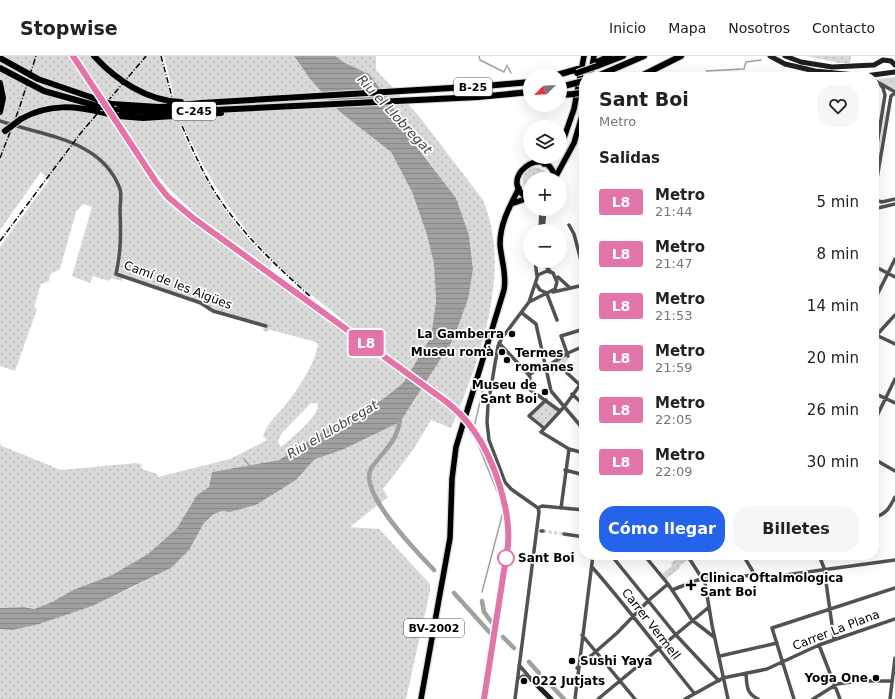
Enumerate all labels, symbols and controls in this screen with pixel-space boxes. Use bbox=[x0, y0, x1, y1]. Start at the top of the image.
text: Stopwise bbox=[20, 17, 118, 39]
text: Inicio bbox=[609, 20, 646, 36]
text: Mapa bbox=[668, 20, 706, 36]
text: Nosotros bbox=[728, 20, 790, 36]
text: Contacto bbox=[812, 20, 875, 36]
north arrow bbox=[523, 68, 567, 112]
map controls bbox=[523, 68, 567, 268]
water label: Riu el Llobregat bbox=[354, 72, 436, 158]
road number: B-25 bbox=[454, 78, 492, 96]
button: heart bbox=[817, 85, 859, 127]
text: Sant Boi bbox=[599, 88, 689, 110]
road number: C-245 bbox=[172, 102, 216, 120]
text: Metro bbox=[599, 114, 636, 129]
button: layers bbox=[523, 120, 567, 164]
text: Salidas bbox=[599, 149, 660, 167]
button: + bbox=[523, 172, 567, 216]
text: Metro bbox=[655, 186, 705, 204]
text: 5 min bbox=[816, 193, 859, 211]
text: L8 bbox=[612, 194, 630, 210]
text: 21:44 bbox=[655, 204, 692, 219]
button: − bbox=[523, 224, 567, 268]
text: Metro bbox=[655, 238, 705, 256]
text: 8 min bbox=[816, 245, 859, 263]
text: L8 bbox=[612, 246, 630, 262]
text: 21:47 bbox=[655, 256, 692, 271]
street label: Camí de les Aigües bbox=[122, 258, 234, 312]
text: Metro bbox=[655, 290, 705, 308]
text: 14 min bbox=[807, 297, 859, 315]
text: L8 bbox=[612, 298, 630, 314]
text: 21:53 bbox=[655, 308, 692, 323]
place label: La Gamberra bbox=[417, 327, 504, 341]
marker: La Gamberra bbox=[507, 329, 517, 339]
line badge: L8 bbox=[348, 330, 384, 356]
text: L8 bbox=[357, 335, 375, 351]
text: Metro bbox=[655, 342, 705, 360]
place label: Museu romà bbox=[411, 345, 494, 359]
place label: Termes romanes bbox=[515, 346, 574, 374]
marker: Museu romà bbox=[497, 347, 507, 357]
text: 20 min bbox=[807, 349, 859, 367]
text: L8 bbox=[612, 350, 630, 366]
marker: Termes romanes bbox=[502, 355, 512, 365]
text: 21:59 bbox=[655, 360, 692, 375]
place label: Museu de Sant Boi bbox=[472, 378, 537, 406]
marker: Museu de Sant Boi bbox=[540, 387, 550, 397]
text: Metro bbox=[655, 394, 705, 412]
water label: Riu el Llobregat bbox=[284, 397, 381, 462]
text: 26 min bbox=[807, 401, 859, 419]
text: L8 bbox=[612, 402, 630, 418]
text: 22:05 bbox=[655, 412, 692, 427]
text: Metro bbox=[655, 446, 705, 464]
text: 30 min bbox=[807, 453, 859, 471]
text: L8 bbox=[612, 454, 630, 470]
text: 22:09 bbox=[655, 464, 692, 479]
button: Cómo llegar bbox=[599, 506, 725, 552]
button: Billetes bbox=[733, 506, 859, 552]
marker: Sant Boi bbox=[497, 549, 515, 567]
place label: Sant Boi bbox=[518, 551, 575, 565]
place label: Clinica Oftalmologica Sant Boi bbox=[700, 571, 843, 599]
marker: Clinica Oftalmologica Sant Boi bbox=[685, 579, 697, 591]
street label: Carrer Vermell bbox=[619, 586, 683, 662]
street label: Carrer La Plana bbox=[791, 607, 881, 653]
road number: BV-2002 bbox=[404, 619, 464, 637]
place label: Sushi Yaya bbox=[580, 654, 652, 668]
marker: Sushi Yaya bbox=[567, 656, 577, 666]
place label: Yoga One bbox=[803, 671, 868, 685]
marker: Yoga One bbox=[871, 673, 881, 683]
place label: 022 Jutjats bbox=[532, 674, 605, 688]
marker: 022 Jutjats bbox=[519, 676, 529, 686]

